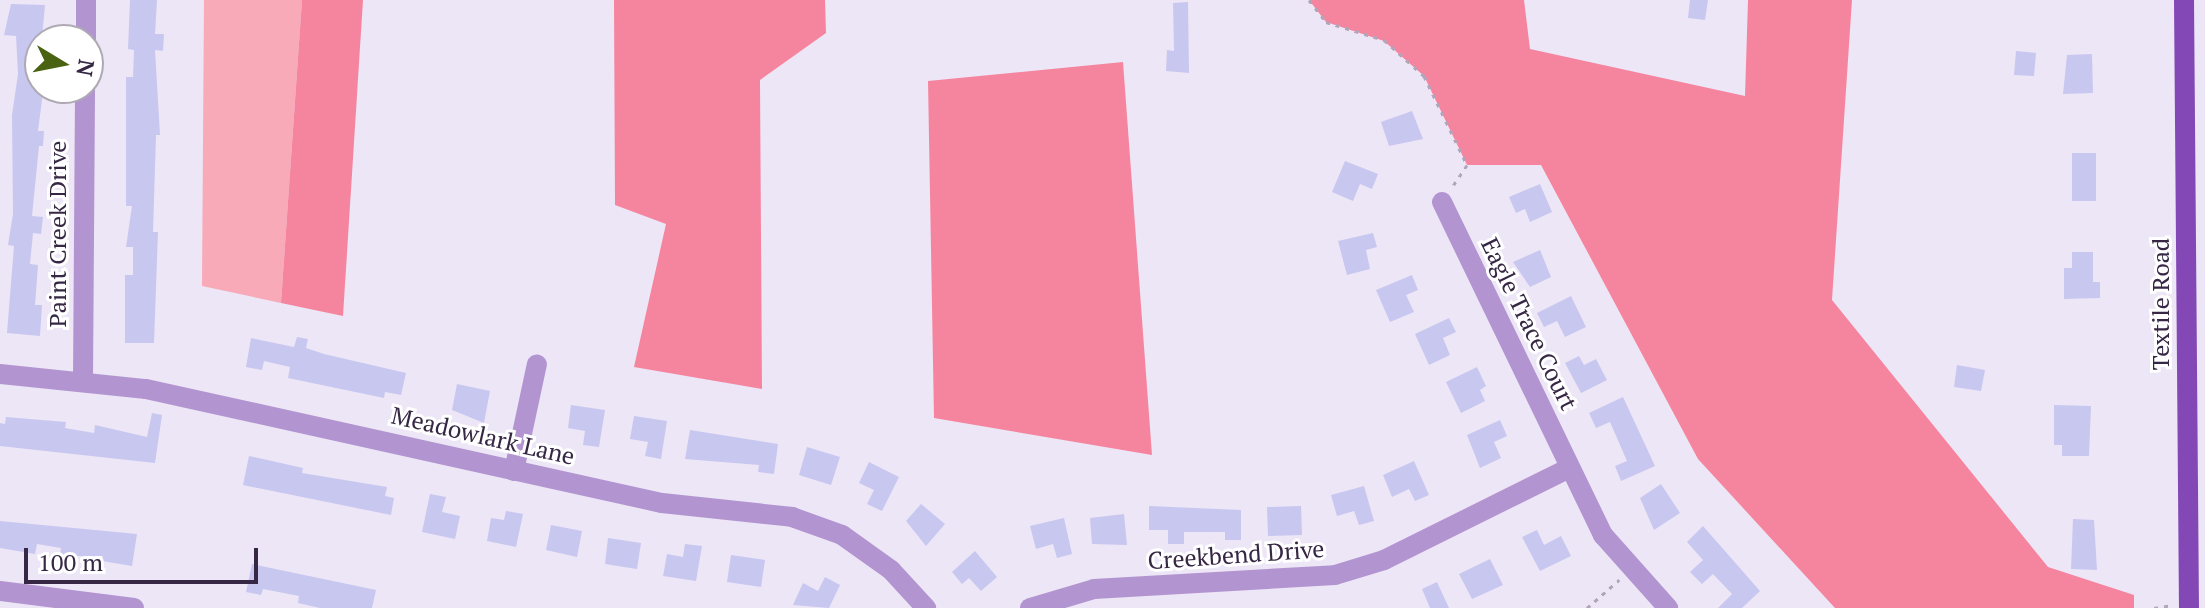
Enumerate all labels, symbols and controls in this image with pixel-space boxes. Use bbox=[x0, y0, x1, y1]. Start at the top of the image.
north arrow bbox=[24, 24, 104, 104]
text: N bbox=[70, 57, 102, 79]
street label: Paint Creek Drive bbox=[44, 141, 72, 327]
street label: Eagle Trace Court bbox=[1475, 233, 1583, 415]
street label: Textile Road bbox=[2147, 238, 2175, 370]
street label: Meadowlark Lane bbox=[389, 401, 577, 471]
scale bar bbox=[28, 532, 262, 582]
street label: Creekbend Drive bbox=[1147, 534, 1325, 576]
text: 100 m bbox=[38, 546, 103, 578]

